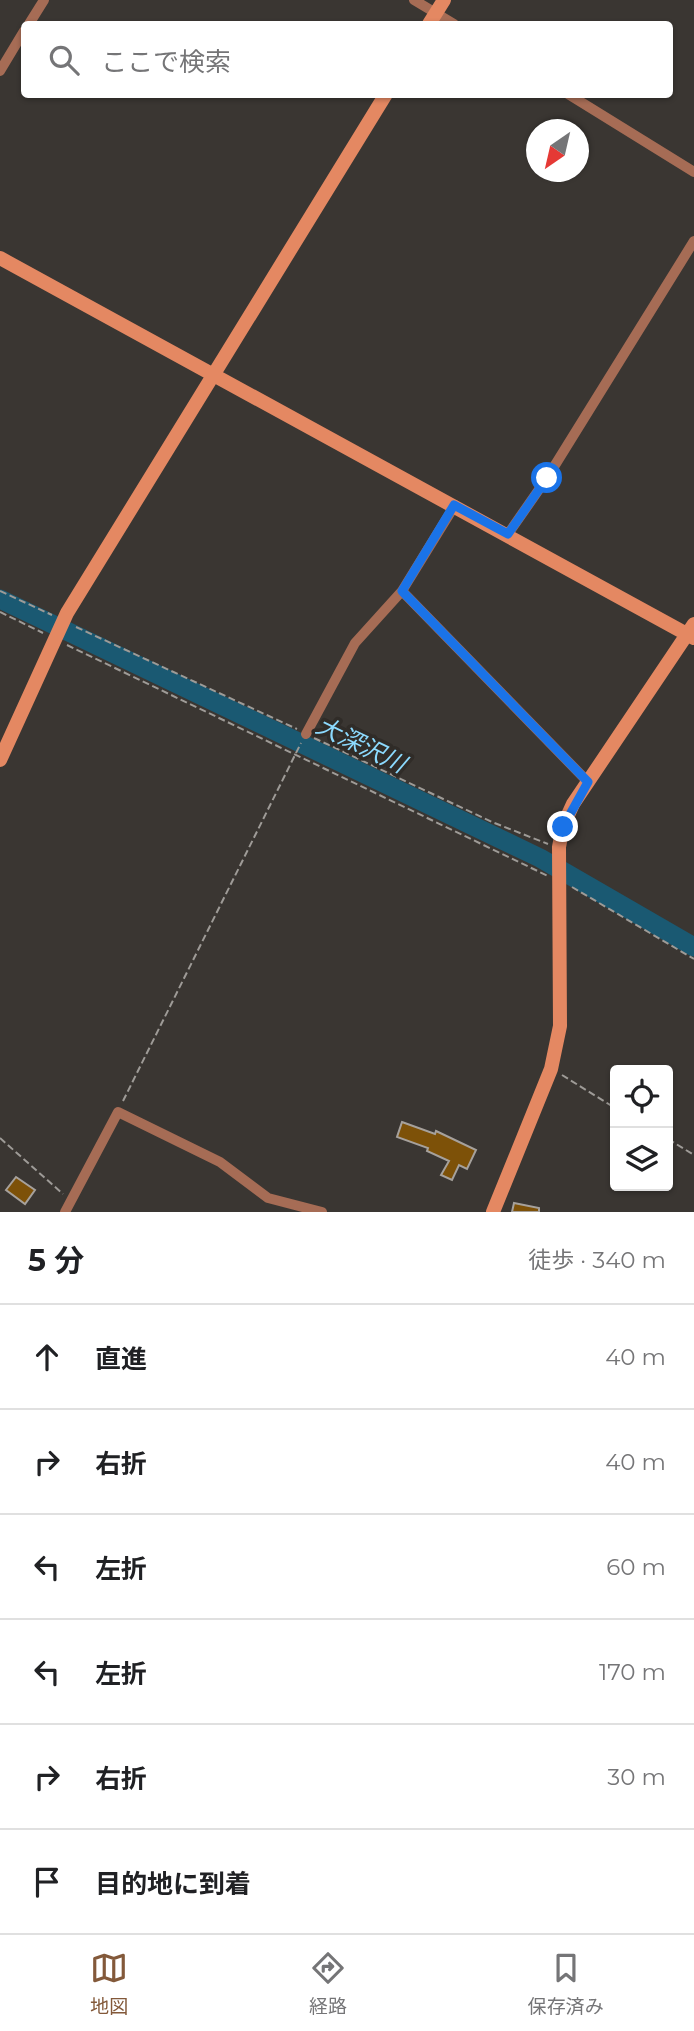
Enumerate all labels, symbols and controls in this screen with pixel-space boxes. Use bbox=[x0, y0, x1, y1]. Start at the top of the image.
search box bbox=[21, 21, 673, 98]
icon: search bbox=[45, 41, 83, 79]
text: ここで検索 bbox=[101, 46, 231, 78]
north arrow bbox=[526, 119, 589, 182]
route start bbox=[531, 462, 562, 493]
water label: 大深沢川 bbox=[312, 710, 413, 780]
route end bbox=[547, 811, 578, 842]
map controls bbox=[610, 1065, 673, 1191]
button: locate bbox=[610, 1065, 673, 1128]
button: layers bbox=[610, 1128, 673, 1191]
text: 5 分 bbox=[28, 1242, 84, 1279]
text: 徒歩 · 340 m bbox=[528, 1246, 666, 1274]
icon: ahead bbox=[28, 1338, 66, 1376]
text: 直進 bbox=[95, 1343, 147, 1375]
text: 40 m bbox=[605, 1343, 666, 1371]
icon: right bbox=[28, 1443, 66, 1481]
text: 右折 bbox=[95, 1448, 147, 1480]
text: 40 m bbox=[605, 1448, 666, 1476]
icon: left bbox=[28, 1548, 66, 1586]
text: 左折 bbox=[95, 1553, 147, 1585]
text: 60 m bbox=[606, 1553, 666, 1581]
icon: left bbox=[28, 1653, 66, 1691]
text: 左折 bbox=[95, 1658, 147, 1690]
text: 170 m bbox=[599, 1658, 666, 1686]
icon: right bbox=[28, 1758, 66, 1796]
text: 右折 bbox=[95, 1763, 147, 1795]
text: 30 m bbox=[607, 1763, 666, 1791]
icon: arrive bbox=[28, 1863, 66, 1901]
text: 目的地に到着 bbox=[95, 1868, 251, 1900]
tab: 地図 bbox=[90, 1949, 128, 2018]
tab: 経路 bbox=[309, 1949, 347, 2018]
tab: 保存済み bbox=[528, 1949, 604, 2018]

